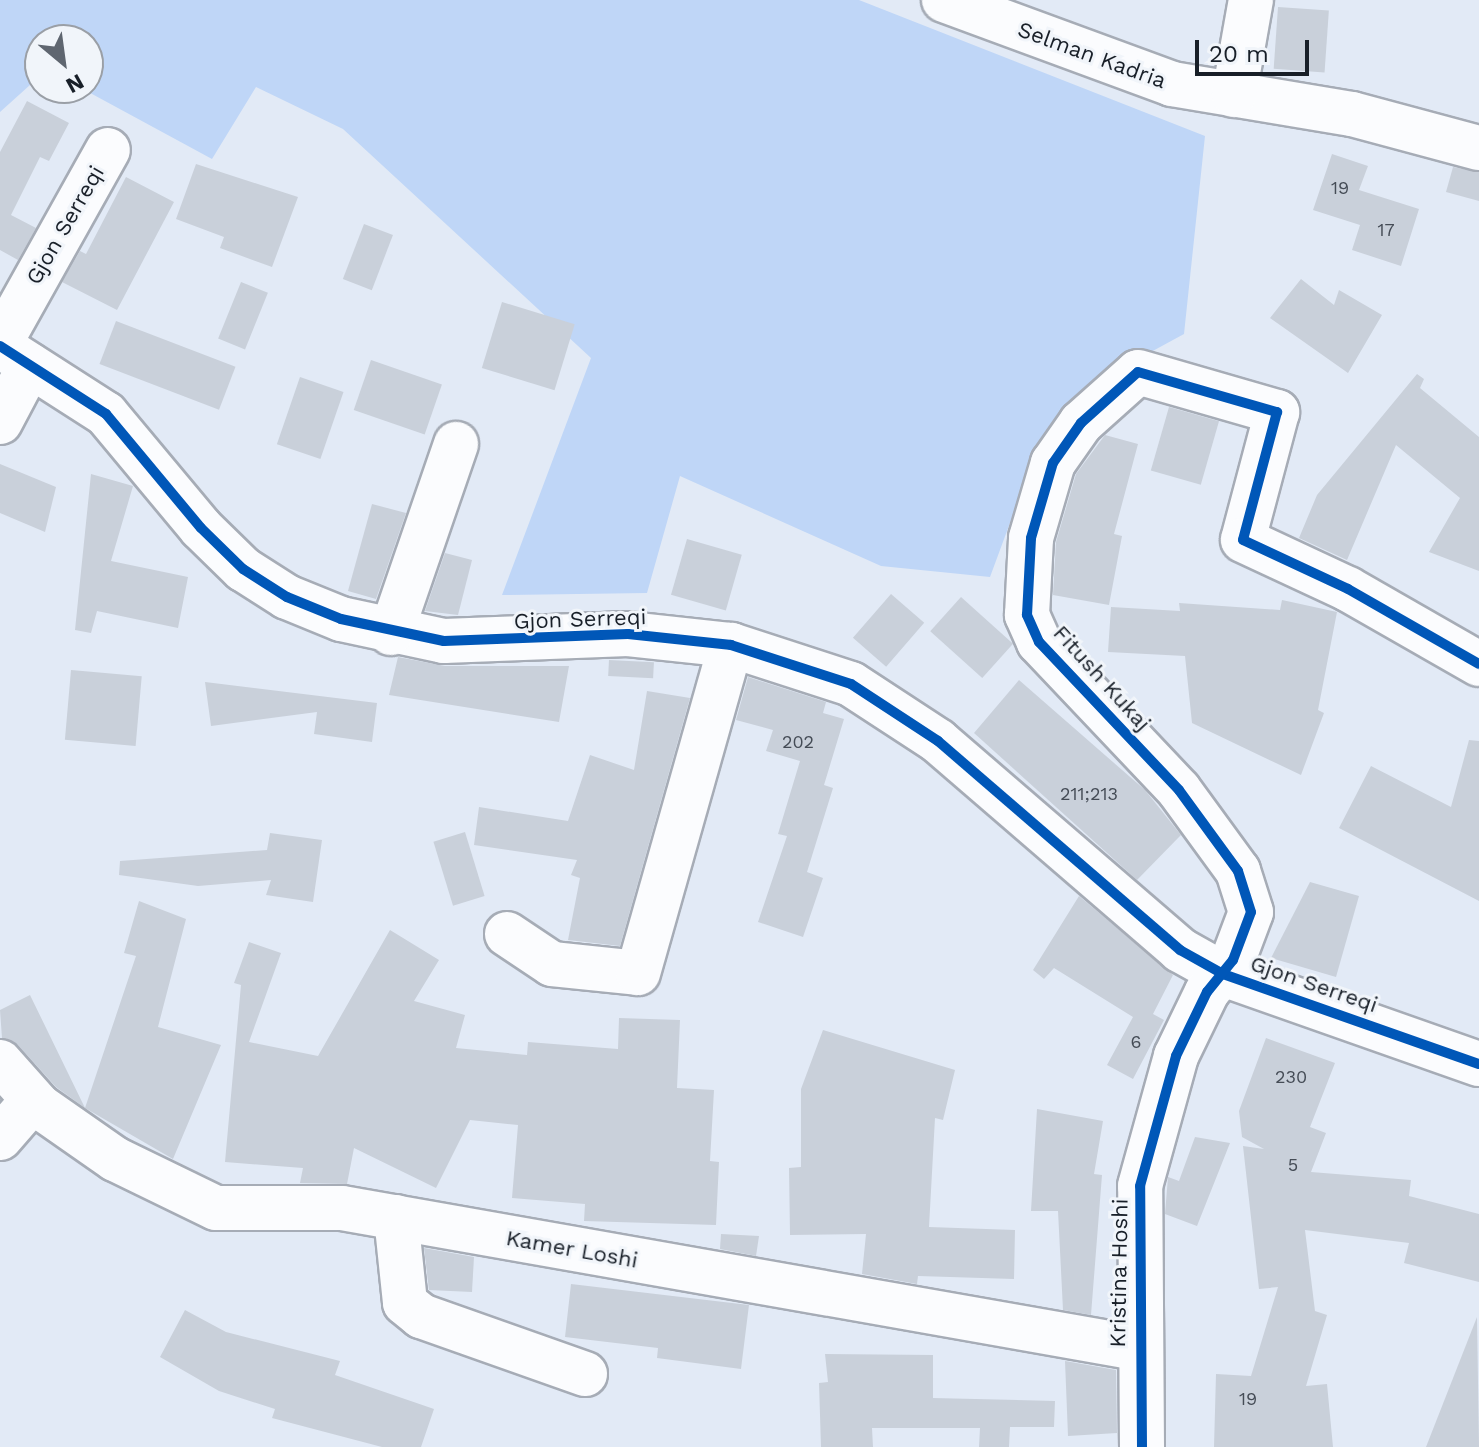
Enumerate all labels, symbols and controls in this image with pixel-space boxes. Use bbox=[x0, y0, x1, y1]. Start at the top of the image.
street label: Selman Kadria bbox=[1014, 16, 1170, 94]
north arrow bbox=[24, 24, 104, 104]
scale bar bbox=[1199, 24, 1313, 74]
text: 20 m bbox=[1209, 40, 1269, 68]
text: N bbox=[62, 69, 88, 99]
street label: Gjon Serreqi bbox=[20, 161, 110, 289]
house number: 19 bbox=[1331, 177, 1349, 199]
house number: 17 bbox=[1377, 219, 1395, 241]
street label: Gjon Serreqi bbox=[513, 603, 647, 635]
street label: Fitush Kukaj bbox=[1048, 620, 1156, 736]
house number: 202 bbox=[782, 731, 814, 753]
house number: 211;213 bbox=[1060, 783, 1118, 805]
street label: Gjon Serreqi bbox=[1247, 950, 1381, 1018]
house number: 6 bbox=[1131, 1031, 1141, 1053]
house number: 230 bbox=[1275, 1066, 1307, 1088]
house number: 5 bbox=[1288, 1154, 1298, 1176]
street label: Kristina Hoshi bbox=[1104, 1198, 1134, 1348]
street label: Kamer Loshi bbox=[504, 1224, 640, 1274]
house number: 19 bbox=[1239, 1388, 1257, 1410]

